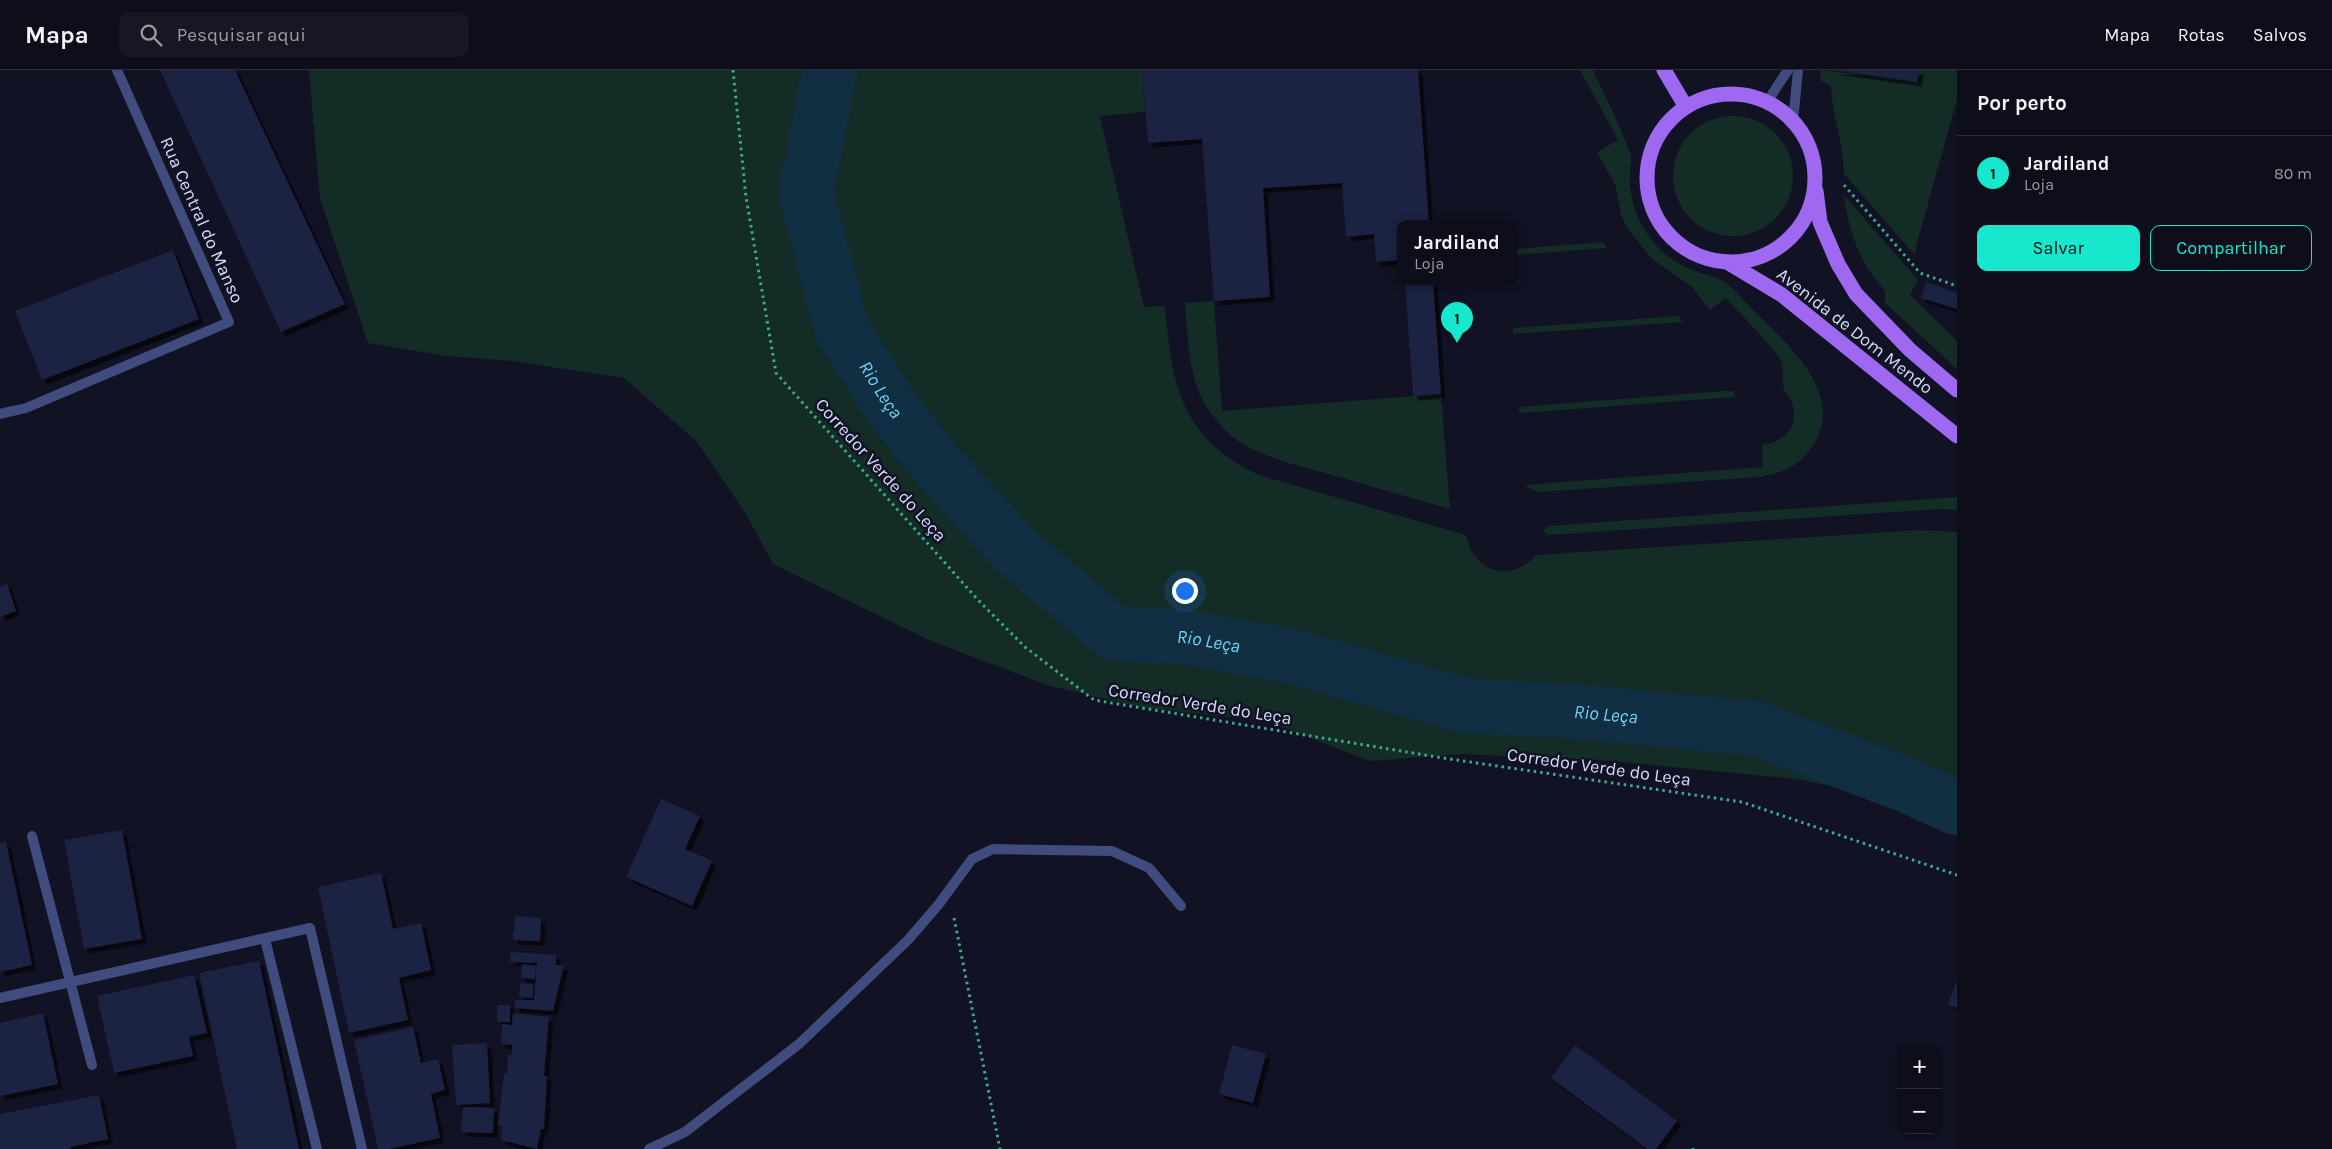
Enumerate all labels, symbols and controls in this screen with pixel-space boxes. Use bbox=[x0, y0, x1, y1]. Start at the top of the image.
search box bbox=[119, 12, 469, 57]
text: Mapa bbox=[25, 21, 89, 49]
icon: search bbox=[137, 21, 165, 49]
text: Pesquisar aqui bbox=[177, 24, 306, 46]
text: Mapa bbox=[2104, 24, 2150, 46]
text: Rotas bbox=[2178, 24, 2225, 46]
text: Salvos bbox=[2253, 24, 2307, 46]
text: Por perto bbox=[1977, 91, 2067, 115]
street label: Rua Central do Manso bbox=[155, 133, 249, 307]
text: Jardiland bbox=[2024, 153, 2109, 175]
text: 1 bbox=[1990, 164, 1996, 183]
text: 80 m bbox=[2274, 164, 2312, 183]
text: Loja bbox=[2024, 175, 2054, 194]
popup bbox=[1397, 220, 1517, 285]
button: Salvar bbox=[1977, 225, 2140, 271]
button: Compartilhar bbox=[2150, 225, 2312, 271]
text: Jardiland bbox=[1414, 232, 1500, 254]
text: Loja bbox=[1414, 254, 1444, 273]
street label: Avenida de Dom Mendo bbox=[1773, 263, 1937, 399]
pin: 1 bbox=[1441, 302, 1473, 343]
water label: Rio Leça bbox=[854, 357, 907, 423]
street label: Corredor Verde do Leça bbox=[811, 394, 951, 546]
your location bbox=[1172, 578, 1198, 604]
water label: Rio Leça bbox=[1176, 626, 1242, 658]
street label: Corredor Verde do Leça bbox=[1107, 679, 1293, 729]
water label: Rio Leça bbox=[1573, 701, 1639, 729]
street label: Corredor Verde do Leça bbox=[1506, 743, 1692, 791]
map controls bbox=[1897, 1044, 1942, 1134]
button: + bbox=[1897, 1044, 1942, 1089]
button: − bbox=[1897, 1089, 1942, 1134]

